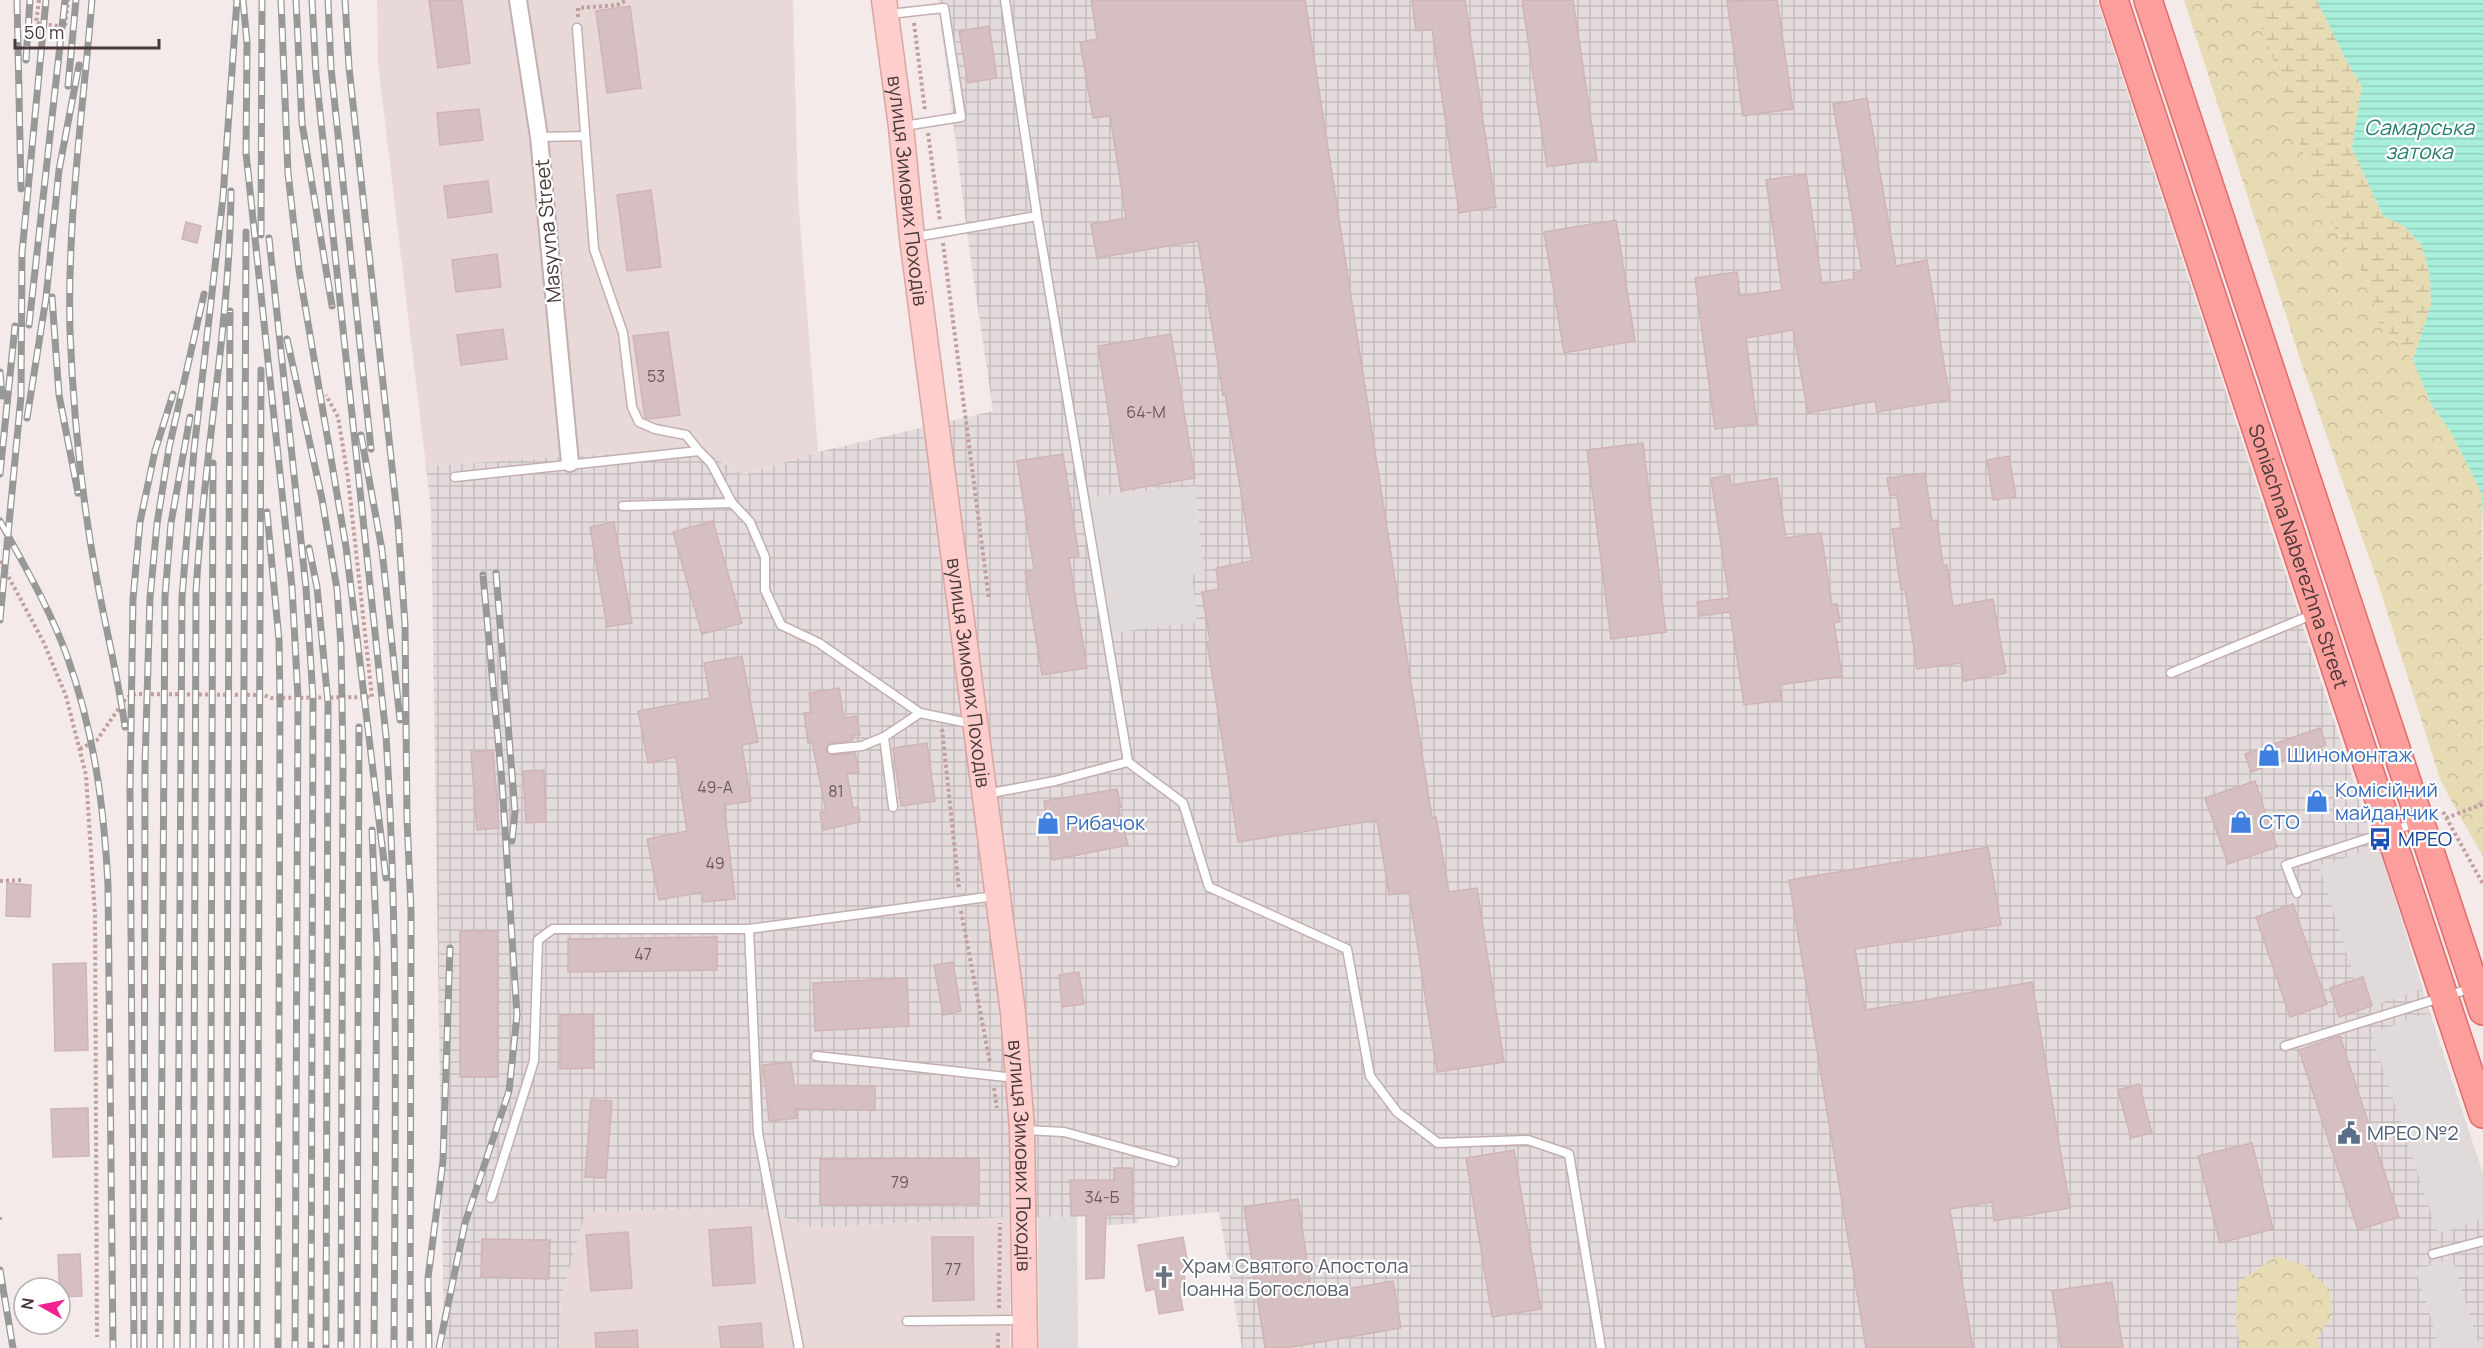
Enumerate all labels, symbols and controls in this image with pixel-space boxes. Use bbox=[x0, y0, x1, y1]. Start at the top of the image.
scale bar bbox=[15, 12, 159, 50]
text: 50 m bbox=[24, 20, 64, 44]
street label: вулиця Зимових Походів bbox=[881, 74, 935, 308]
water label: Самарська затока bbox=[2364, 113, 2475, 165]
street label: Masyvna Street bbox=[528, 158, 567, 304]
house number: 53 bbox=[647, 365, 665, 387]
house number: 64-М bbox=[1126, 401, 1166, 423]
street label: Soniachna Naberezhna Street bbox=[2242, 420, 2355, 692]
street label: вулиця Зимових Походів bbox=[941, 556, 998, 789]
place label: Шиномонтаж bbox=[2287, 741, 2412, 768]
shop icon: Шиномонтаж bbox=[2256, 742, 2282, 768]
house number: 49-А bbox=[697, 776, 733, 798]
place label: Комісійний майданчик bbox=[2335, 776, 2439, 826]
house number: 81 bbox=[828, 780, 844, 802]
shop icon: Комісійний майданчик bbox=[2304, 788, 2330, 814]
place label: СТО bbox=[2259, 808, 2300, 835]
place label: Рибачок bbox=[1066, 809, 1146, 836]
shop icon: СТО bbox=[2228, 809, 2254, 835]
shop icon: Рибачок bbox=[1035, 810, 1061, 836]
place label: МРЕО bbox=[2398, 825, 2452, 852]
bus stop icon: МРЕО bbox=[2367, 826, 2393, 852]
house number: 49 bbox=[705, 852, 725, 874]
house number: 47 bbox=[634, 943, 652, 965]
street label: вулиця Зимових Походів bbox=[1002, 1039, 1038, 1272]
place label: МРЕО №2 bbox=[2367, 1119, 2459, 1146]
public building icon: МРЕО №2 bbox=[2336, 1120, 2362, 1146]
house number: 79 bbox=[891, 1171, 909, 1193]
house number: 34-Б bbox=[1085, 1186, 1120, 1208]
place label: Храм Святого Апостола Іоанна Богослова bbox=[1182, 1252, 1409, 1302]
house number: 77 bbox=[945, 1258, 961, 1280]
church icon: Храм Святого Апостола Іоанна Богослова bbox=[1151, 1264, 1177, 1290]
north arrow bbox=[12, 1276, 72, 1336]
text: N bbox=[15, 1296, 39, 1311]

